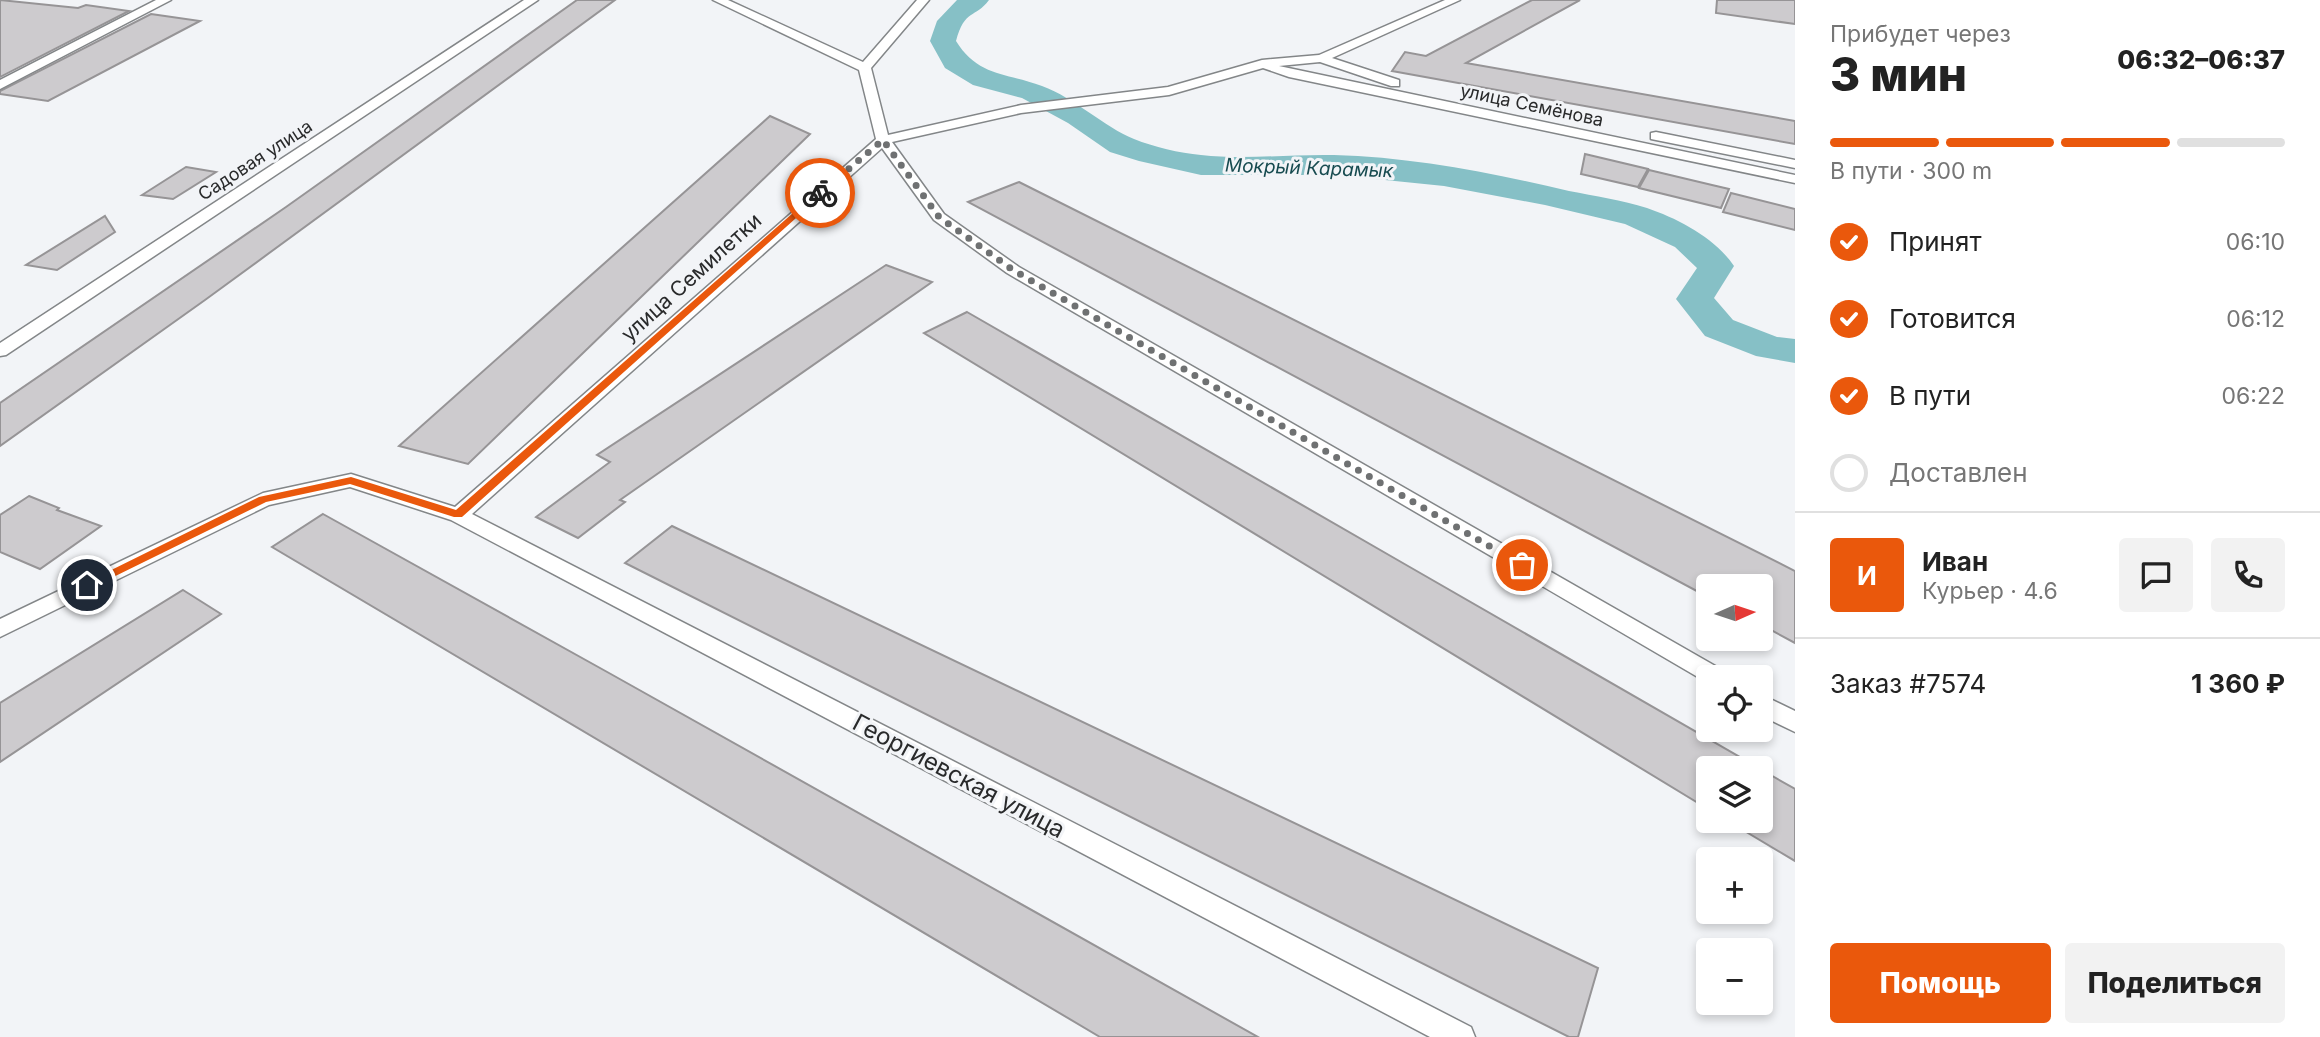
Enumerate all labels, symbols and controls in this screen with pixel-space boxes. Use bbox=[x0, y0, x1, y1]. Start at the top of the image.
text: Прибудет через bbox=[1830, 20, 2011, 48]
text: 06:32–06:37 bbox=[2117, 44, 2285, 75]
text: 3 мин bbox=[1830, 46, 1967, 102]
street label: улица Семёнова bbox=[1458, 80, 1606, 130]
street label: Садовая улица bbox=[194, 115, 316, 205]
water label: Мокрый Карамык bbox=[1225, 154, 1394, 182]
text: В пути · 300 m bbox=[1830, 157, 1992, 185]
courier bbox=[785, 158, 855, 228]
icon: bike bbox=[801, 174, 839, 212]
street label: улица Семилетки bbox=[616, 207, 766, 347]
icon: check bbox=[1830, 223, 1868, 261]
text: Принят bbox=[1889, 226, 1982, 257]
text: 06:10 bbox=[2226, 228, 2285, 256]
icon: check bbox=[1830, 300, 1868, 338]
text: Готовится bbox=[1889, 303, 2016, 334]
text: 06:12 bbox=[2226, 305, 2285, 333]
icon: check bbox=[1830, 377, 1868, 415]
text: В пути bbox=[1889, 380, 1971, 411]
text: 06:22 bbox=[2222, 382, 2285, 410]
text: Доставлен bbox=[1889, 457, 2028, 488]
pin bbox=[1492, 535, 1552, 595]
button: chat bbox=[2119, 538, 2193, 612]
button: phone bbox=[2211, 538, 2285, 612]
icon: bag bbox=[1503, 546, 1541, 584]
text: Иван bbox=[1922, 546, 1988, 577]
pin bbox=[57, 555, 117, 615]
text: И bbox=[1857, 560, 1877, 591]
icon: home bbox=[68, 566, 106, 604]
north arrow bbox=[1696, 574, 1773, 651]
map controls bbox=[1696, 574, 1773, 1015]
text: Курьер · 4.6 bbox=[1922, 577, 2058, 605]
button: locate bbox=[1696, 665, 1773, 742]
text: Заказ #7574 bbox=[1830, 668, 1986, 699]
text: 1 360 ₽ bbox=[2191, 668, 2285, 699]
street label: Георгиевская улица bbox=[848, 708, 1070, 844]
button: layers bbox=[1696, 756, 1773, 833]
button: + bbox=[1696, 847, 1773, 924]
button: − bbox=[1696, 938, 1773, 1015]
button: Помощь bbox=[1830, 943, 2051, 1023]
button: Поделиться bbox=[2065, 943, 2285, 1023]

